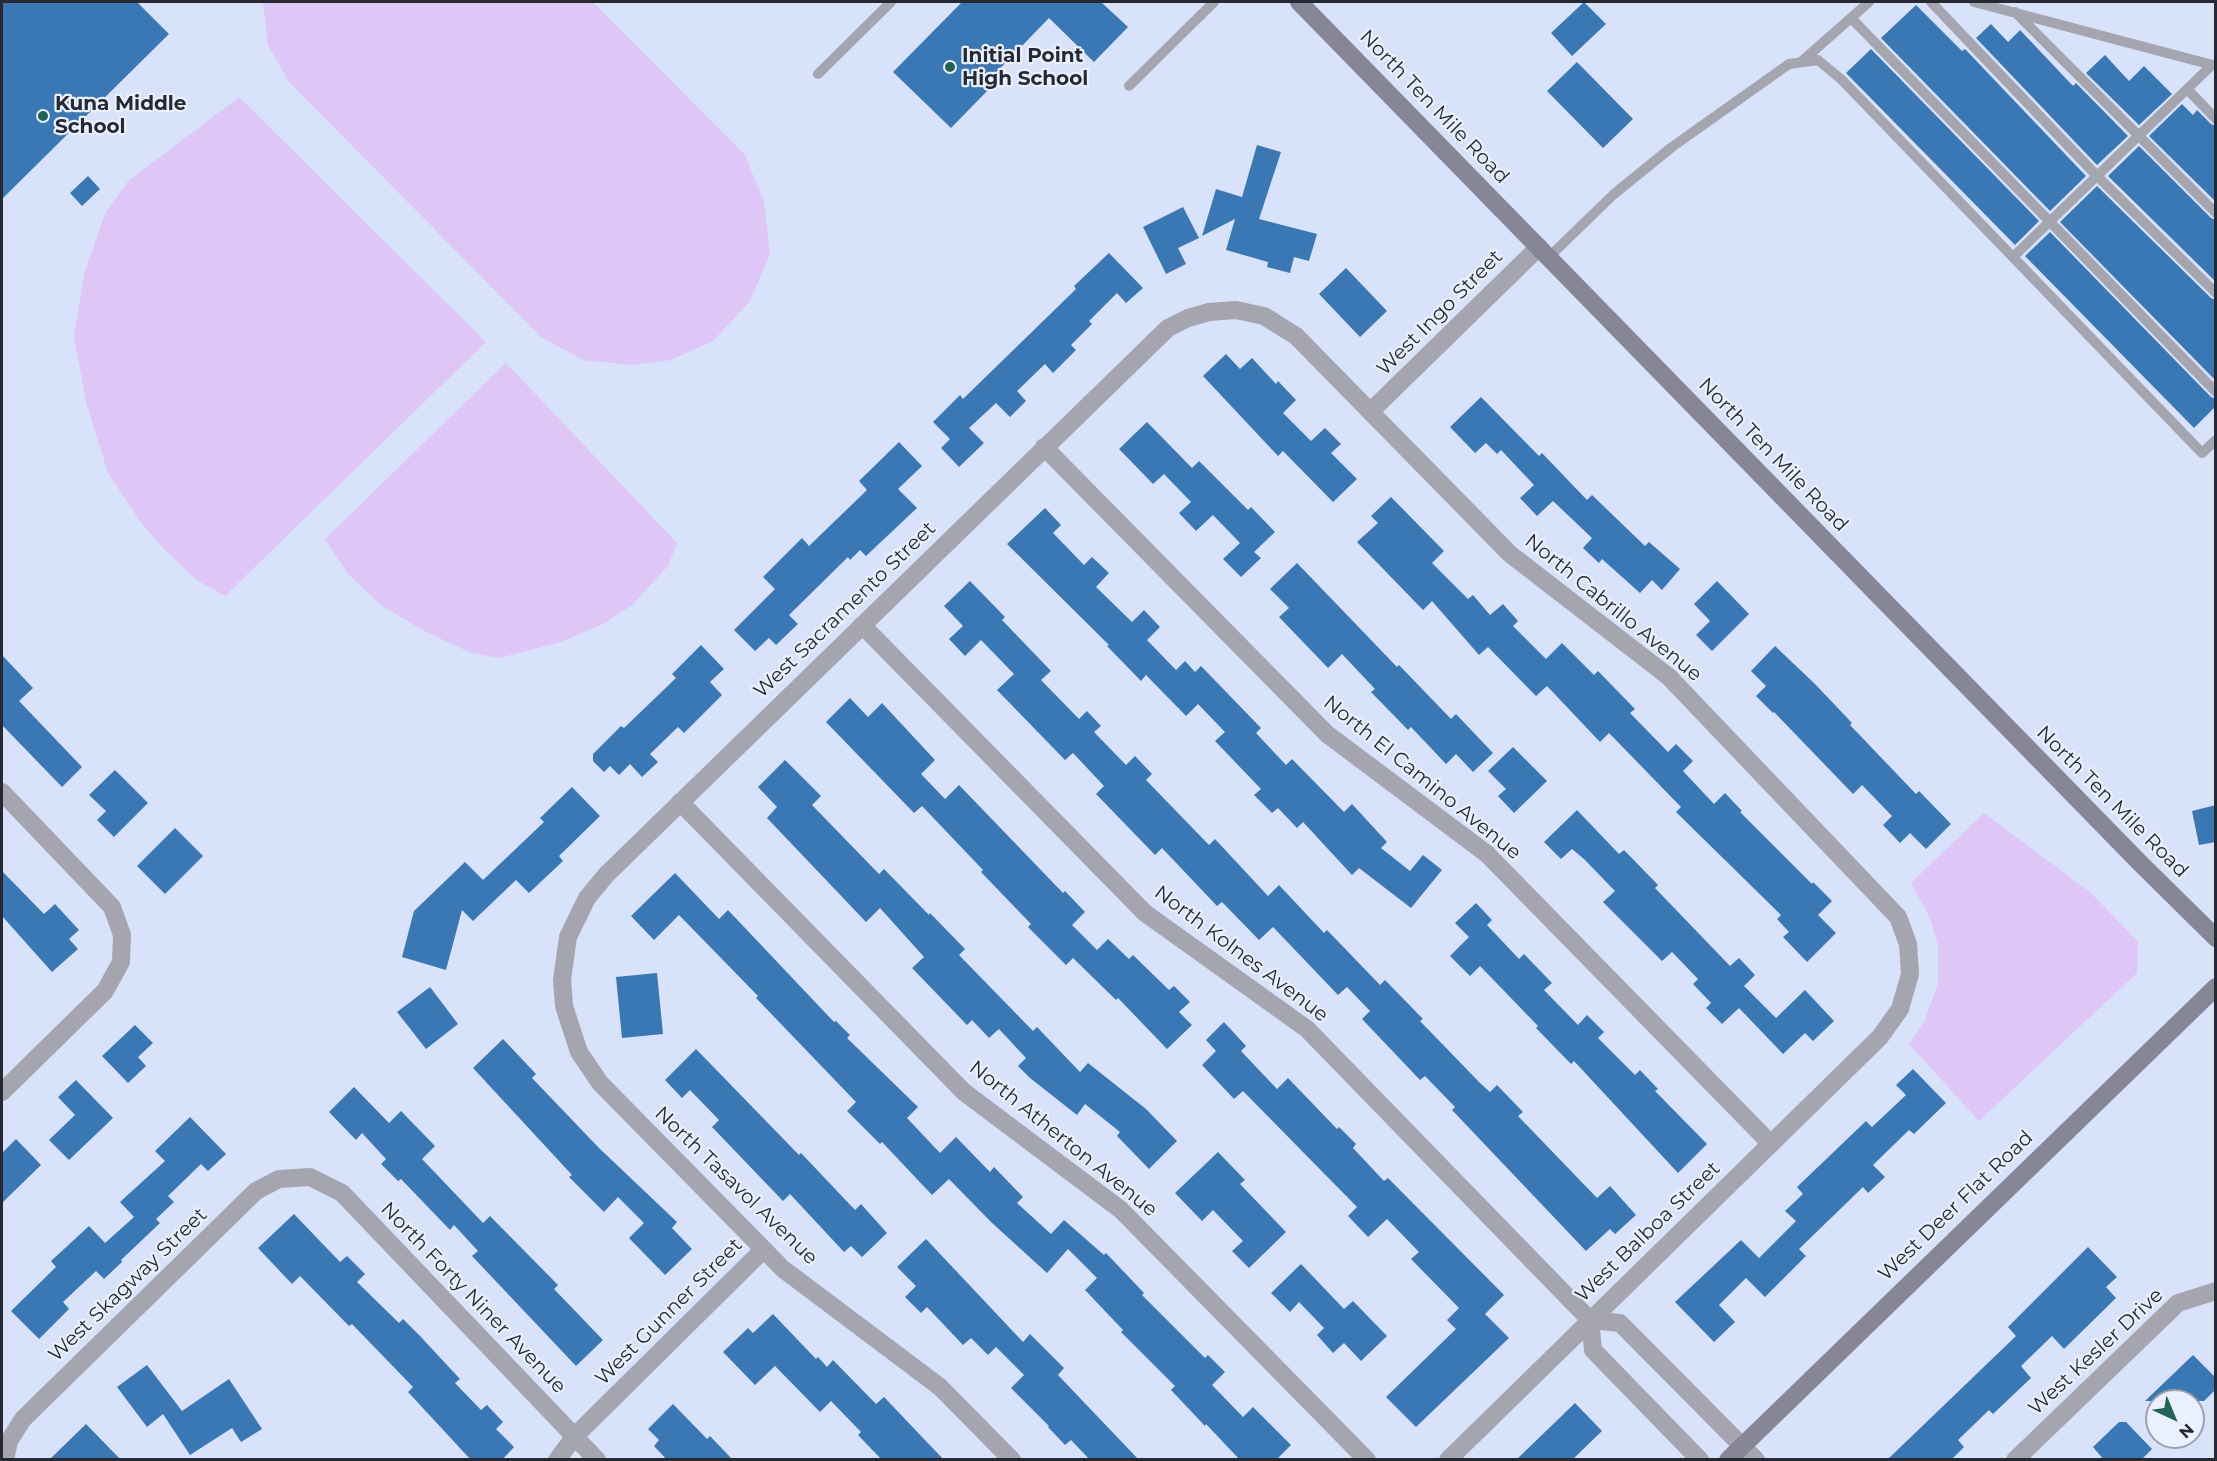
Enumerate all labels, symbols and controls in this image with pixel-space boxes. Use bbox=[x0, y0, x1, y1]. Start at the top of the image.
street label: North Ten Mile Road bbox=[1354, 25, 1514, 189]
place label: Initial Point High School bbox=[962, 44, 1088, 91]
marker: Initial Point High School bbox=[943, 60, 957, 74]
place label: Kuna Middle School bbox=[55, 92, 186, 139]
marker: Kuna Middle School bbox=[36, 109, 50, 123]
street label: West Ingo Street bbox=[1372, 245, 1508, 381]
street label: North Ten Mile Road bbox=[1693, 373, 1853, 537]
street label: West Sacramento Street bbox=[749, 517, 941, 703]
street label: North Cabrillo Avenue bbox=[1520, 529, 1706, 687]
street label: North El Camino Avenue bbox=[1318, 691, 1526, 865]
street label: North Ten Mile Road bbox=[2031, 721, 2193, 883]
street label: North Kolnes Avenue bbox=[1149, 881, 1333, 1027]
street label: North Atherton Avenue bbox=[964, 1056, 1162, 1222]
street label: North Tasavol Avenue bbox=[650, 1102, 822, 1270]
street label: West Deer Flat Road bbox=[1874, 1126, 2038, 1286]
street label: West Balboa Street bbox=[1571, 1157, 1725, 1307]
street label: North Forty Niner Avenue bbox=[375, 1197, 571, 1399]
street label: West Skagway Street bbox=[44, 1203, 212, 1367]
street label: West Gunner Street bbox=[590, 1233, 748, 1391]
street label: West Kesler Drive bbox=[2024, 1284, 2168, 1420]
north arrow bbox=[2145, 1389, 2205, 1449]
text: N bbox=[2175, 1420, 2198, 1442]

